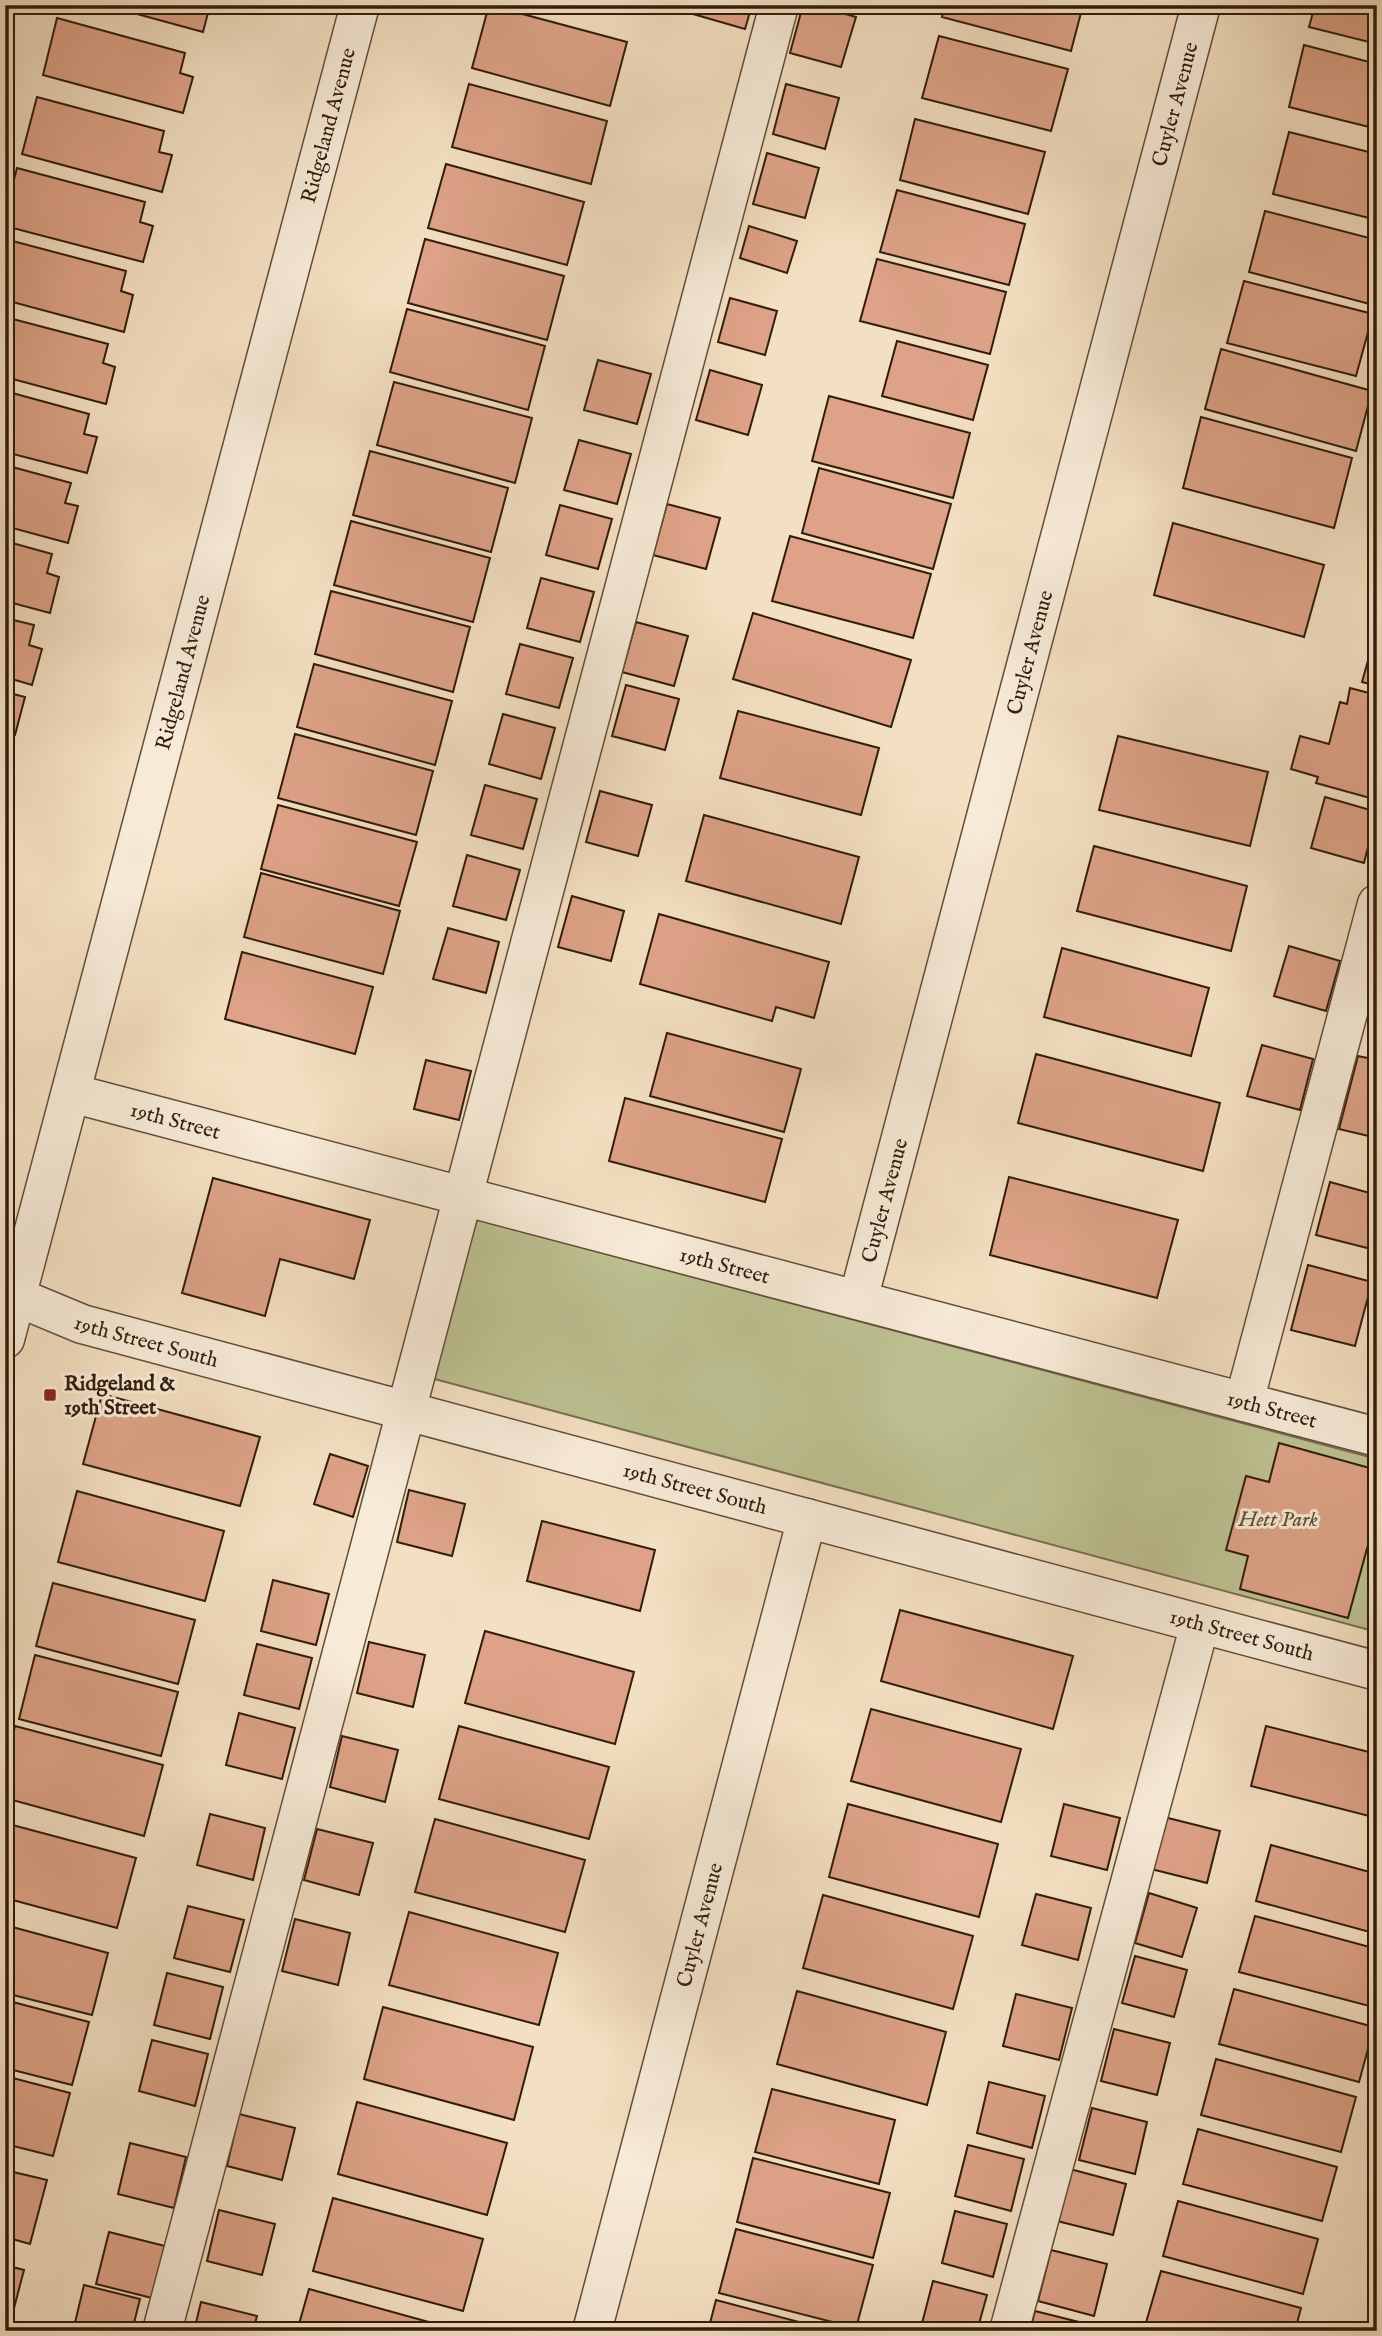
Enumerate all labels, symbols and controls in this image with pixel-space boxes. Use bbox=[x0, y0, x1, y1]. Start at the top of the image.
street label: Cuyler Avenue bbox=[1147, 39, 1206, 170]
street label: Ridgeland Avenue bbox=[296, 45, 363, 206]
street label: Cuyler Avenue bbox=[1002, 587, 1061, 718]
street label: Ridgeland Avenue bbox=[150, 592, 218, 753]
street label: 19th Street bbox=[127, 1097, 223, 1147]
street label: Cuyler Avenue bbox=[856, 1135, 915, 1266]
street label: 19th Street bbox=[676, 1242, 772, 1291]
street label: 19th Street South bbox=[69, 1310, 221, 1375]
place label: Ridgeland & 19th Street bbox=[64, 1371, 175, 1422]
street label: 19th Street bbox=[1224, 1386, 1320, 1436]
marker: Ridgeland & 19th Street bbox=[42, 1387, 58, 1403]
street label: 19th Street South bbox=[620, 1457, 770, 1522]
park label: Hett Park bbox=[1237, 1507, 1318, 1534]
street label: 19th Street South bbox=[1166, 1604, 1316, 1668]
street label: Cuyler Avenue bbox=[671, 1860, 730, 1991]

